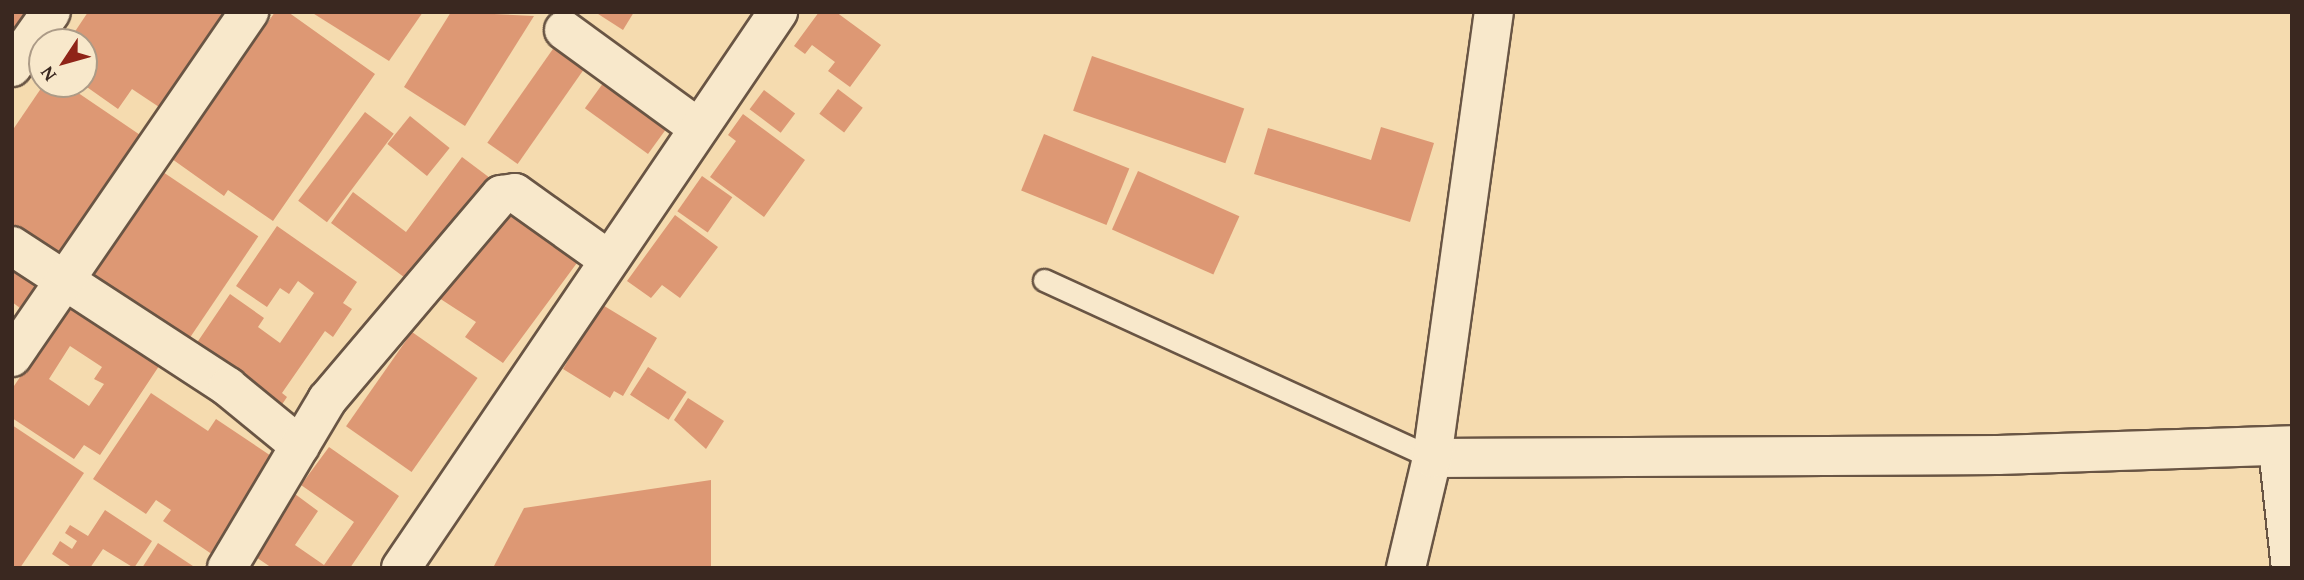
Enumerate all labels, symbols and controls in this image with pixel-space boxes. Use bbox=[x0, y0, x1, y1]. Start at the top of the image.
north arrow bbox=[28, 28, 98, 98]
text: N bbox=[33, 61, 63, 88]

